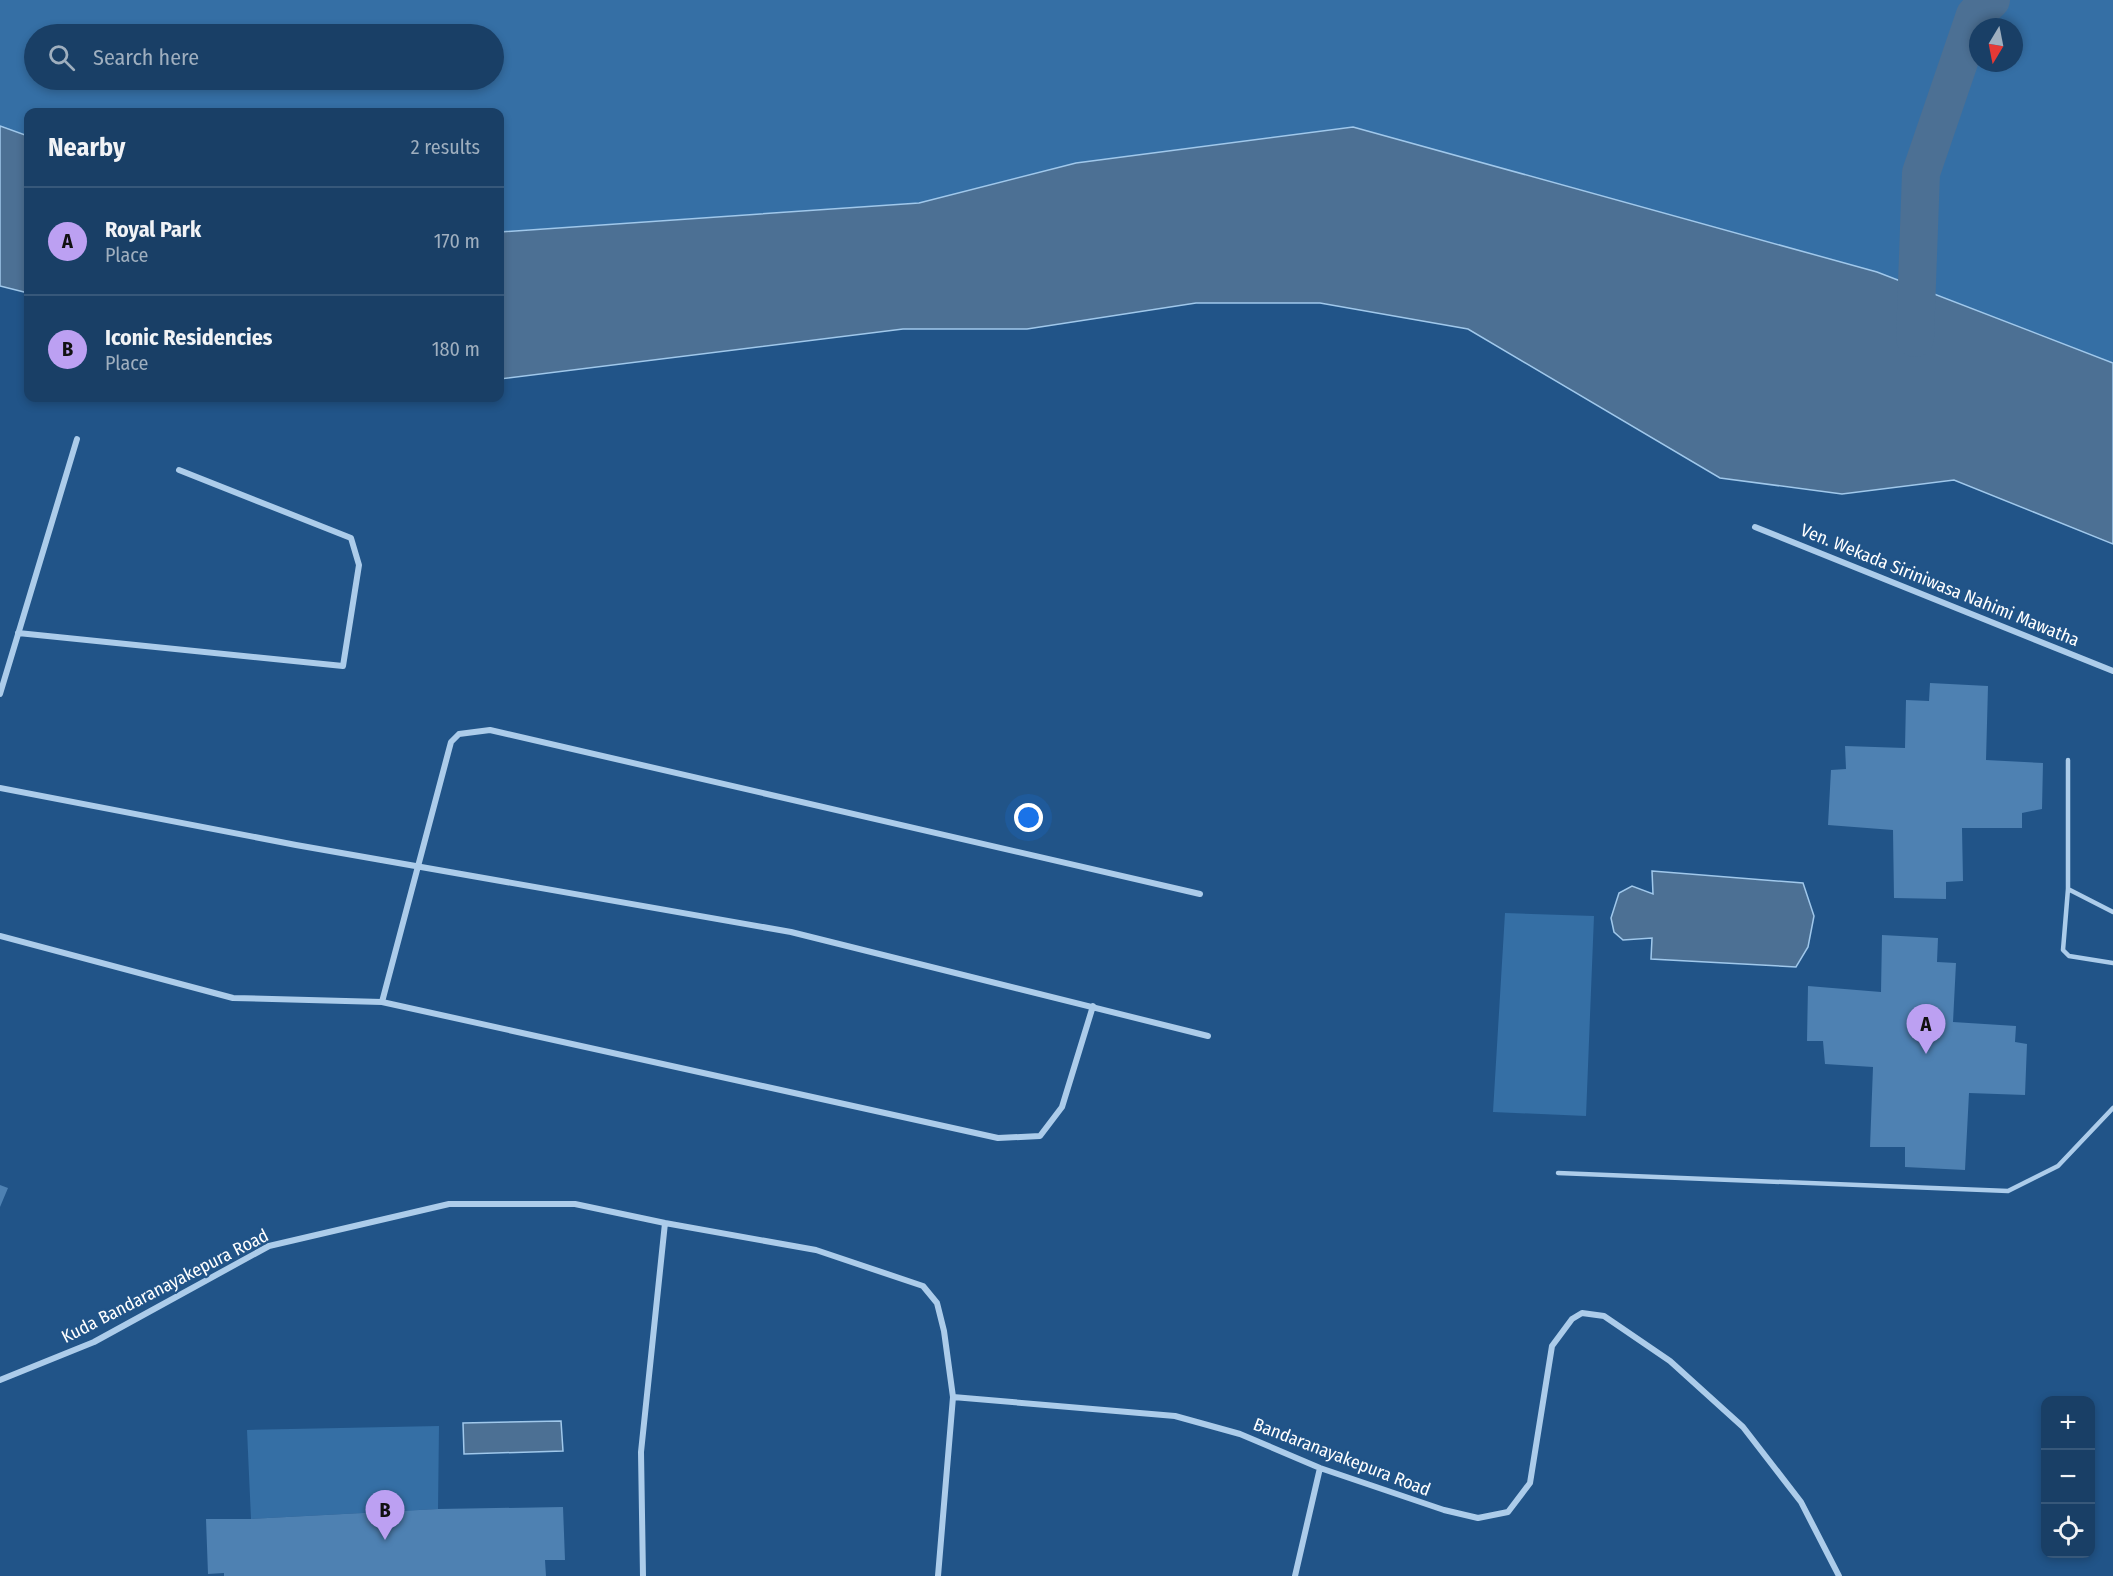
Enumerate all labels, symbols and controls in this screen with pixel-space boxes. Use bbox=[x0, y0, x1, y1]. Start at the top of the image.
north arrow bbox=[1969, 18, 2023, 72]
search box bbox=[24, 24, 504, 90]
icon: search bbox=[45, 41, 78, 74]
text: Search here bbox=[93, 44, 199, 71]
text: Nearby bbox=[48, 132, 125, 163]
text: 2 results bbox=[411, 135, 480, 159]
text: Royal Park bbox=[105, 216, 201, 243]
text: A bbox=[62, 229, 73, 253]
text: 170 m bbox=[434, 229, 480, 253]
text: Place bbox=[105, 243, 148, 267]
text: Iconic Residencies bbox=[105, 324, 273, 351]
text: B bbox=[62, 337, 73, 361]
text: 180 m bbox=[432, 337, 480, 361]
text: Place bbox=[105, 351, 148, 375]
street label: Ven. Wekada Siriniwasa Nahimi Mawatha bbox=[1797, 519, 2083, 651]
your location bbox=[1014, 803, 1043, 832]
pin: A bbox=[1906, 1004, 1946, 1054]
street label: Kuda Bandaranayakepura Road bbox=[58, 1224, 272, 1348]
map controls bbox=[2041, 1396, 2095, 1558]
button: + bbox=[2041, 1396, 2095, 1450]
street label: Bandaranayakepura Road bbox=[1250, 1413, 1434, 1501]
button: − bbox=[2041, 1450, 2095, 1504]
pin: B bbox=[366, 1490, 404, 1540]
button: locate bbox=[2041, 1504, 2095, 1558]

